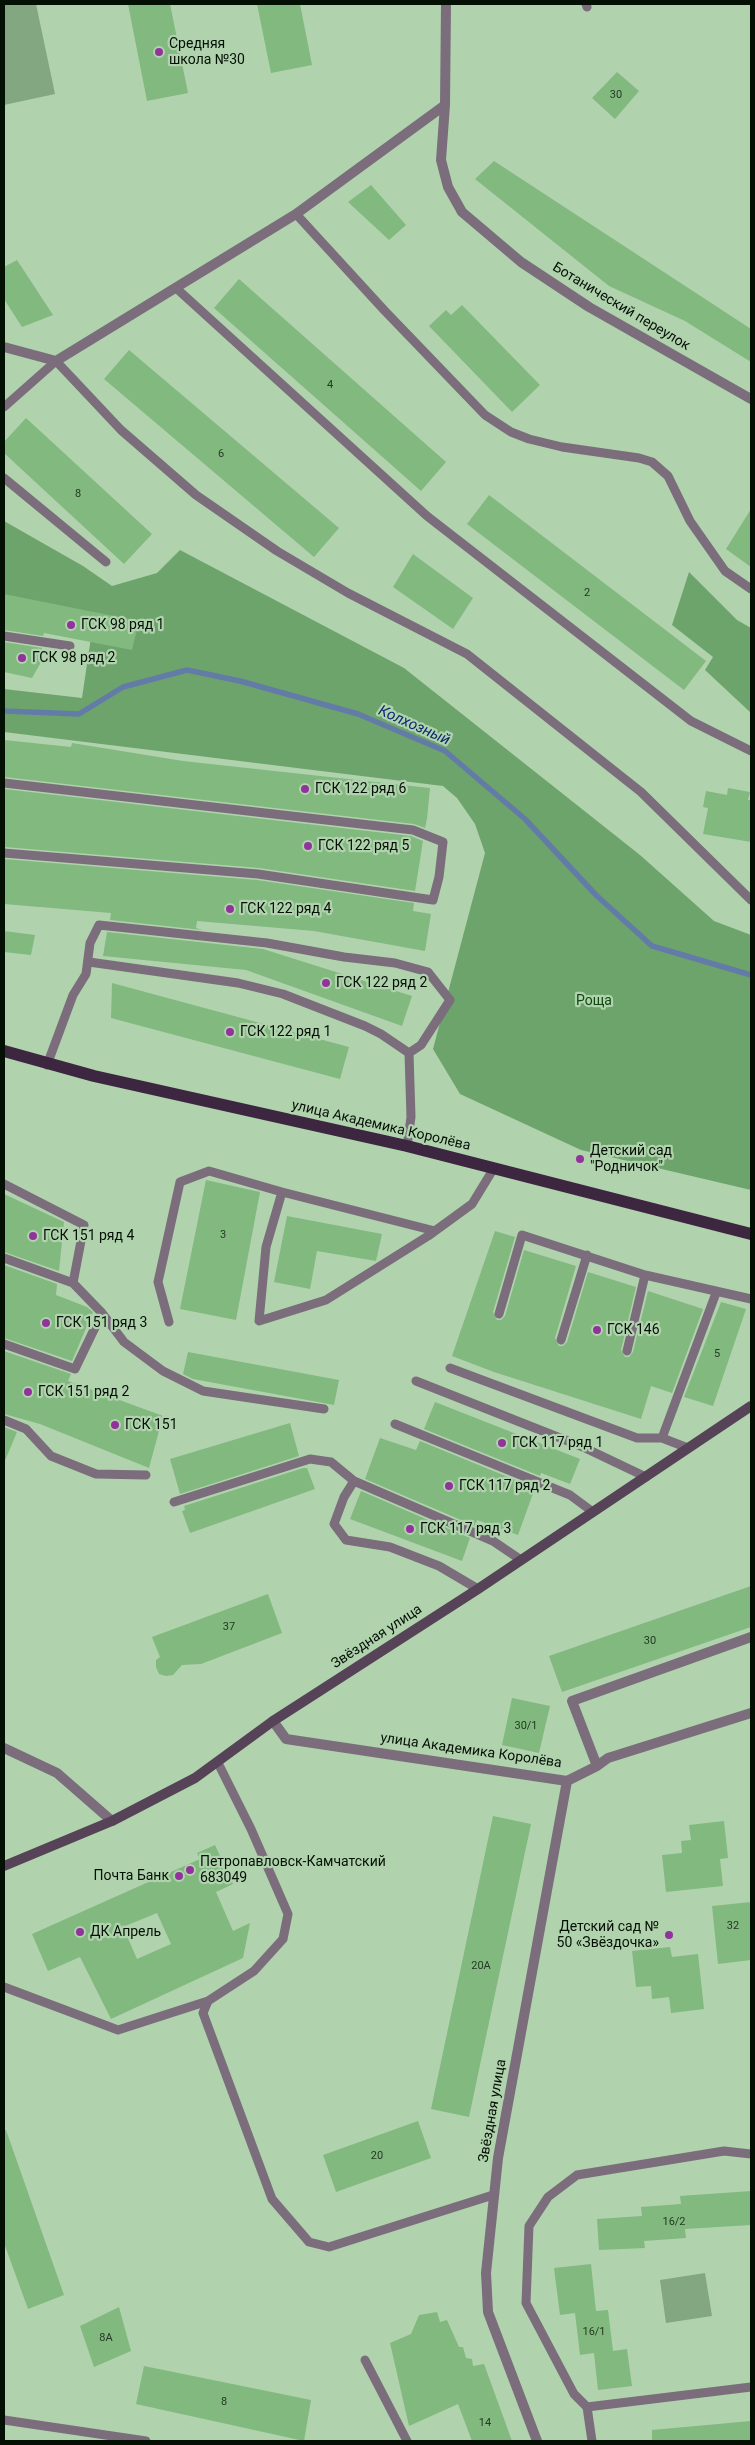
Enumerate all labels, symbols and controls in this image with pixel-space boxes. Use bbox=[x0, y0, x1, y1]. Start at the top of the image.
place label: Средняя школа №30 bbox=[169, 36, 245, 68]
marker: Средняя школа №30 bbox=[153, 46, 165, 58]
house number: 30 bbox=[610, 88, 622, 102]
street label: Ботанический переулок bbox=[549, 259, 693, 355]
house number: 4 bbox=[327, 378, 333, 392]
house number: 6 bbox=[218, 447, 224, 461]
house number: 8 bbox=[75, 487, 81, 501]
house number: 2 bbox=[584, 586, 590, 600]
place label: ГСК 98 ряд 1 bbox=[81, 617, 164, 633]
marker: ГСК 98 ряд 1 bbox=[65, 619, 77, 631]
place label: ГСК 98 ряд 2 bbox=[32, 650, 115, 666]
marker: ГСК 98 ряд 2 bbox=[16, 652, 28, 664]
water label: Колхозный bbox=[375, 702, 453, 750]
place label: ГСК 122 ряд 6 bbox=[315, 781, 406, 797]
marker: ГСК 122 ряд 6 bbox=[299, 783, 311, 795]
place label: ГСК 122 ряд 5 bbox=[318, 838, 409, 854]
marker: ГСК 122 ряд 5 bbox=[302, 840, 314, 852]
place label: ГСК 122 ряд 4 bbox=[240, 901, 331, 917]
marker: ГСК 122 ряд 4 bbox=[224, 903, 236, 915]
place label: ГСК 122 ряд 2 bbox=[336, 975, 427, 991]
marker: ГСК 122 ряд 2 bbox=[320, 977, 332, 989]
park label: Роща bbox=[576, 993, 612, 1009]
place label: ГСК 122 ряд 1 bbox=[240, 1024, 331, 1040]
marker: ГСК 122 ряд 1 bbox=[224, 1026, 236, 1038]
street label: улица Академика Королёва bbox=[290, 1097, 472, 1155]
place label: Детский сад "Родничок" bbox=[590, 1143, 672, 1176]
marker: Детский сад "Родничок" bbox=[574, 1153, 586, 1165]
place label: ГСК 151 ряд 4 bbox=[43, 1228, 134, 1244]
house number: 3 bbox=[220, 1228, 226, 1242]
marker: ГСК 151 ряд 4 bbox=[27, 1230, 39, 1242]
place label: ГСК 151 ряд 3 bbox=[56, 1315, 147, 1331]
marker: ГСК 151 ряд 3 bbox=[40, 1317, 52, 1329]
place label: ГСК 146 bbox=[607, 1322, 660, 1338]
marker: ГСК 146 bbox=[591, 1324, 603, 1336]
house number: 5 bbox=[714, 1347, 720, 1361]
place label: ГСК 151 ряд 2 bbox=[38, 1384, 129, 1400]
marker: ГСК 151 ряд 2 bbox=[22, 1386, 34, 1398]
place label: ГСК 151 bbox=[125, 1417, 178, 1433]
marker: ГСК 151 bbox=[109, 1419, 121, 1431]
place label: ГСК 117 ряд 1 bbox=[512, 1435, 603, 1451]
marker: ГСК 117 ряд 1 bbox=[496, 1437, 508, 1449]
place label: ГСК 117 ряд 2 bbox=[459, 1478, 550, 1494]
marker: ГСК 117 ряд 2 bbox=[443, 1480, 455, 1492]
place label: ГСК 117 ряд 3 bbox=[420, 1521, 511, 1537]
marker: ГСК 117 ряд 3 bbox=[404, 1523, 416, 1535]
street label: Звёздная улица bbox=[329, 1601, 425, 1673]
house number: 37 bbox=[223, 1620, 235, 1634]
house number: 30 bbox=[644, 1634, 656, 1648]
house number: 30/1 bbox=[514, 1719, 538, 1733]
street label: улица Академика Королёва bbox=[379, 1730, 563, 1772]
place label: Петропавловск-Камчатский 683049 bbox=[200, 1854, 386, 1886]
marker: Петропавловск-Камчатский 683049 bbox=[184, 1864, 196, 1876]
place label: Почта Банк bbox=[94, 1868, 169, 1884]
marker: Почта Банк bbox=[173, 1870, 185, 1882]
place label: Детский сад № 50 «Звёздочка» bbox=[557, 1919, 659, 1951]
house number: 32 bbox=[727, 1919, 739, 1933]
place label: ДК Апрель bbox=[90, 1924, 161, 1940]
marker: ДК Апрель bbox=[74, 1926, 86, 1938]
marker: Детский сад № 50 «Звёздочка» bbox=[663, 1929, 675, 1941]
house number: 20А bbox=[471, 1959, 491, 1973]
street label: Звёздная улица bbox=[476, 2058, 510, 2164]
house number: 20 bbox=[371, 2149, 383, 2163]
house number: 16/2 bbox=[662, 2215, 686, 2229]
house number: 16/1 bbox=[582, 2325, 606, 2339]
house number: 8А bbox=[99, 2331, 113, 2345]
house number: 8 bbox=[221, 2395, 227, 2409]
house number: 14 bbox=[479, 2416, 491, 2430]

